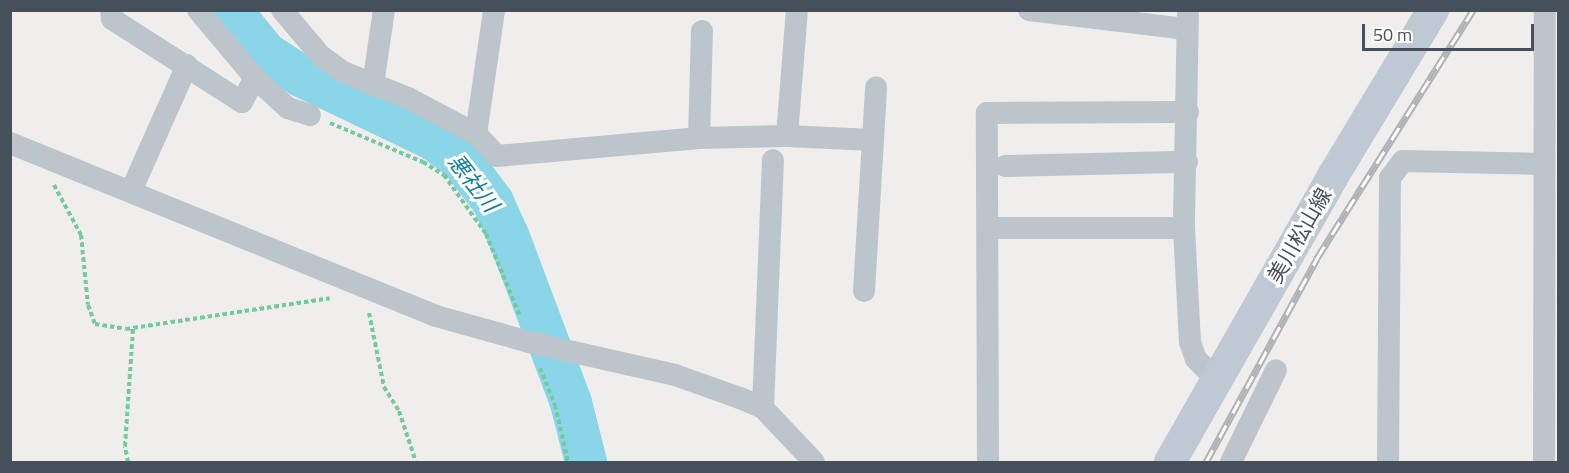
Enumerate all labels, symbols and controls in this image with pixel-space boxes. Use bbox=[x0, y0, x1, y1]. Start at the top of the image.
scale bar bbox=[1365, 12, 1538, 50]
text: 50 m bbox=[1373, 21, 1412, 48]
water label: 悪社川 bbox=[442, 149, 504, 217]
street label: 美川松山線 bbox=[1262, 183, 1336, 287]

